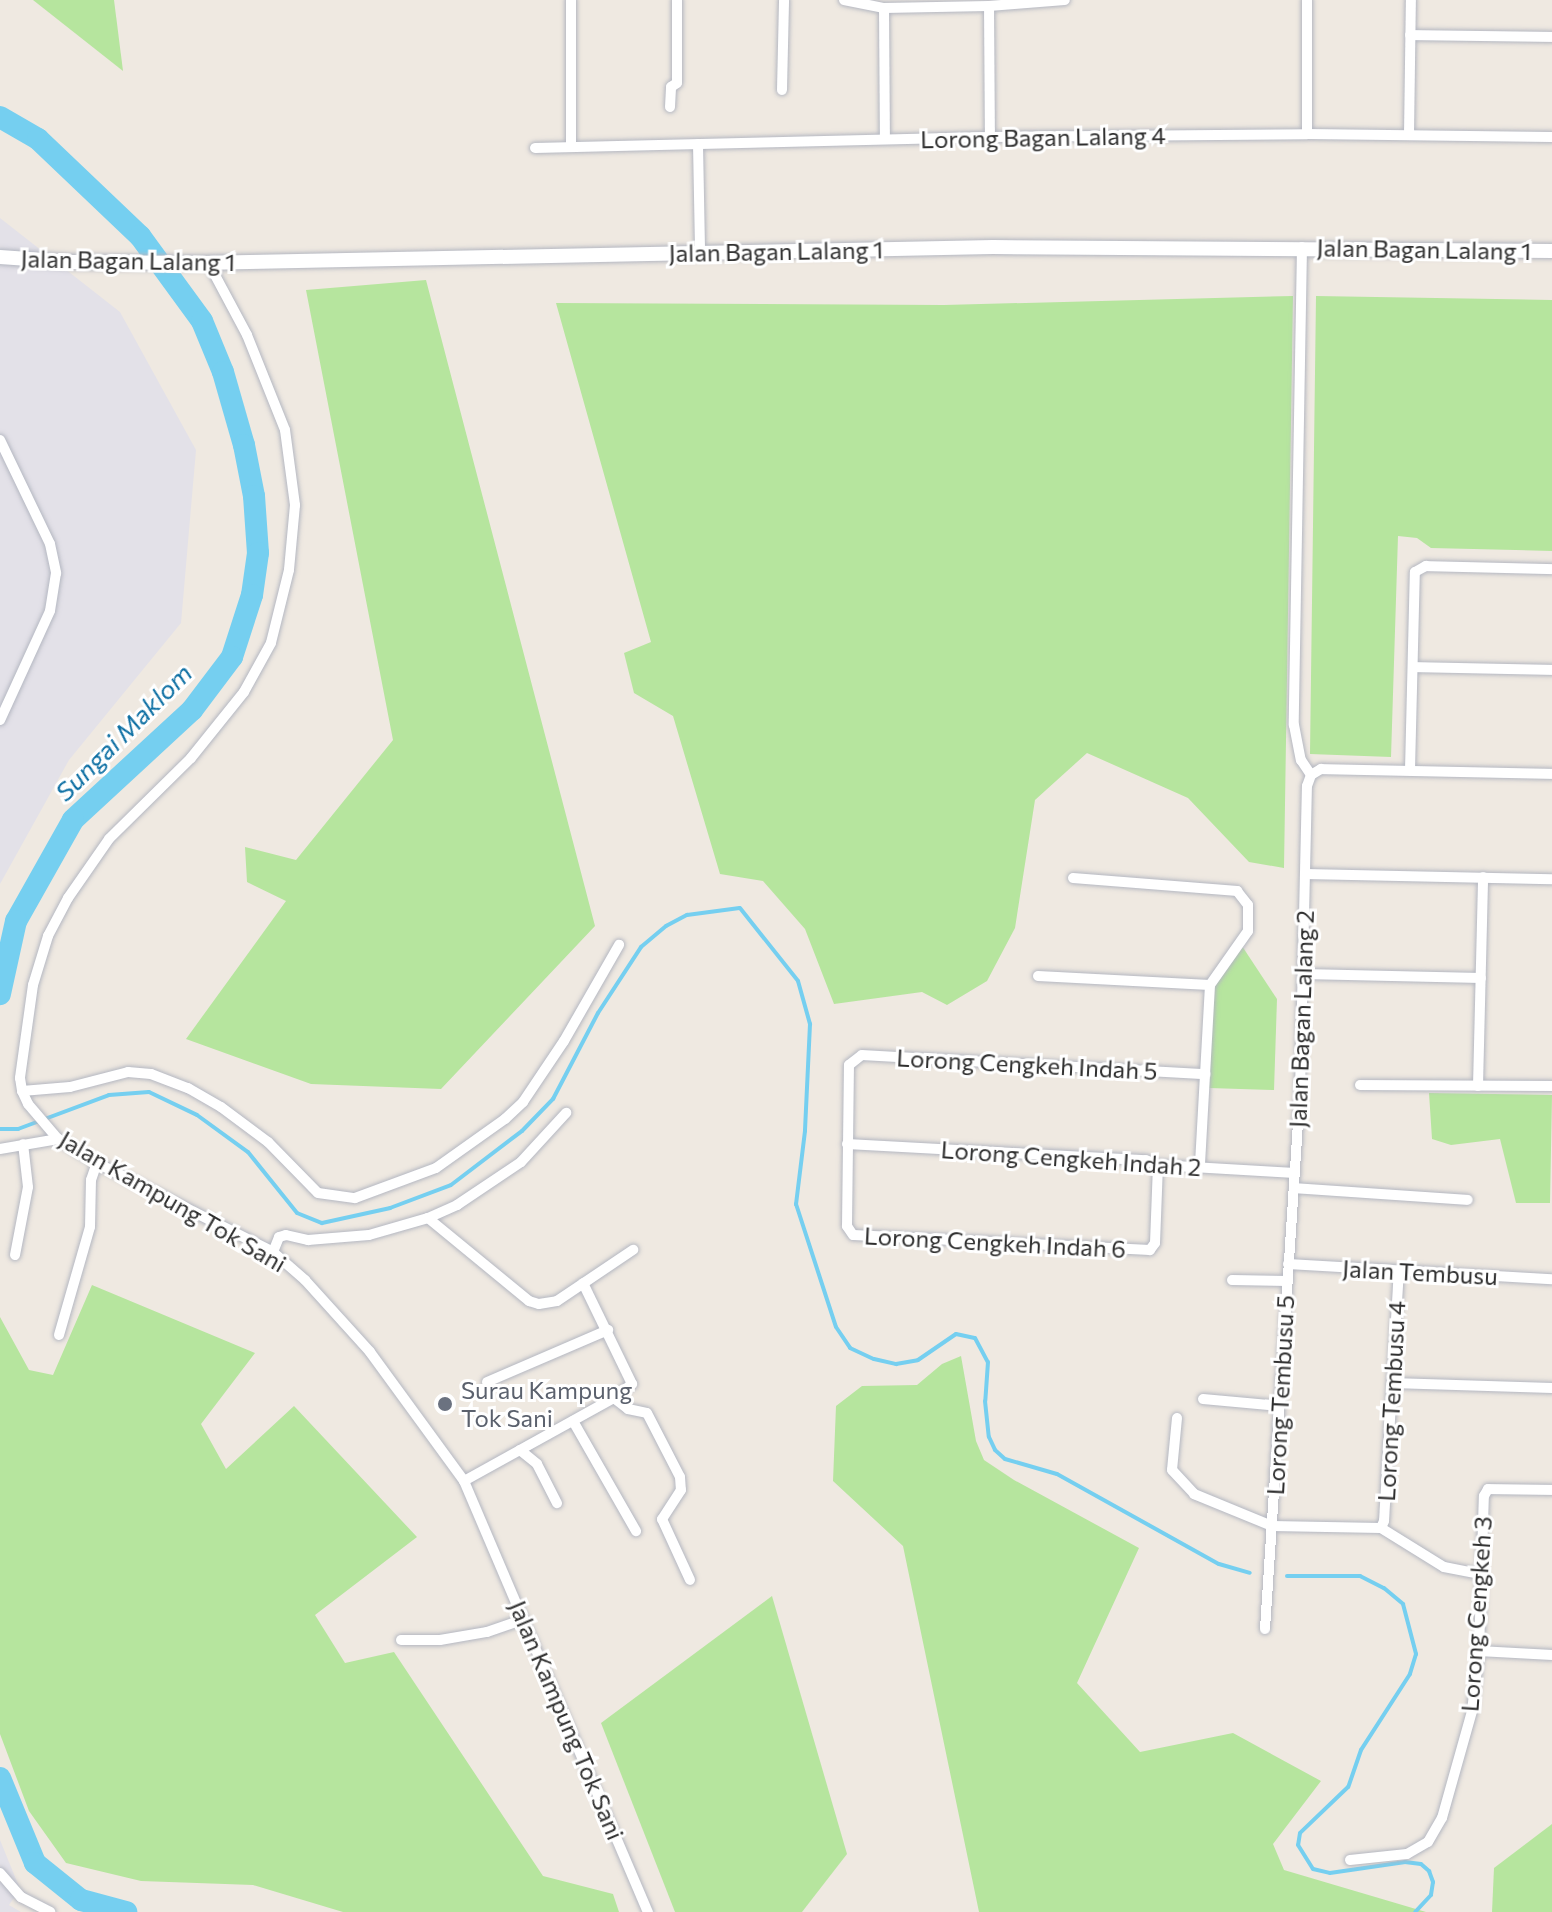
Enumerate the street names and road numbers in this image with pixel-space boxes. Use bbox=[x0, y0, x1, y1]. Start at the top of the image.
street label: Lorong Bagan Lalang 4 bbox=[920, 120, 1166, 154]
street label: Jalan Bagan Lalang 1 bbox=[1316, 233, 1532, 265]
street label: Jalan Bagan Lalang 1 bbox=[668, 235, 884, 267]
street label: Jalan Bagan Lalang 1 bbox=[20, 244, 236, 276]
street label: Jalan Bagan Lalang 2 bbox=[1283, 910, 1319, 1128]
street label: Lorong Cengkeh Indah 5 bbox=[896, 1043, 1158, 1085]
street label: Jalan Kampung Tok Sani bbox=[54, 1124, 292, 1278]
street label: Lorong Cengkeh Indah 2 bbox=[940, 1135, 1202, 1181]
street label: Lorong Cengkeh Indah 6 bbox=[863, 1221, 1127, 1263]
street label: Jalan Tembusu bbox=[1342, 1254, 1498, 1290]
street label: Lorong Tembusu 5 bbox=[1260, 1294, 1300, 1496]
street label: Lorong Tembusu 4 bbox=[1371, 1300, 1411, 1502]
street label: Lorong Cengkeh 3 bbox=[1455, 1515, 1497, 1713]
street label: Jalan Kampung Tok Sani bbox=[504, 1596, 630, 1844]

